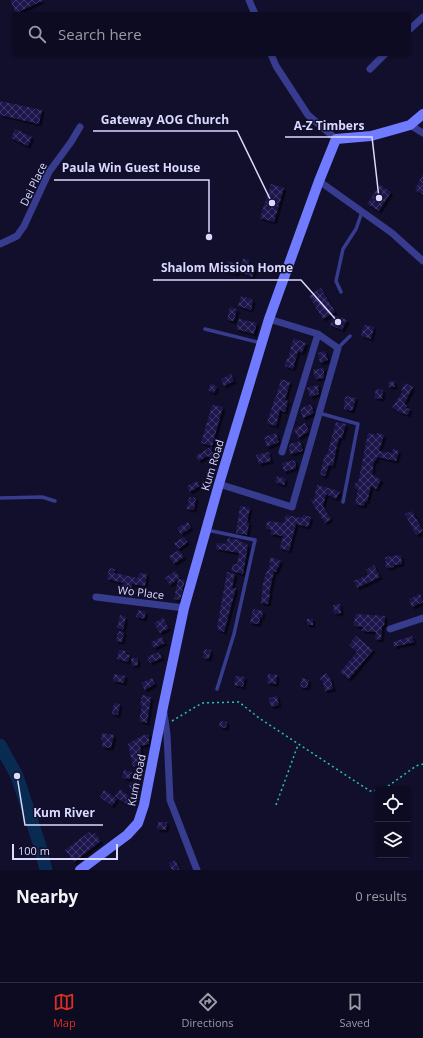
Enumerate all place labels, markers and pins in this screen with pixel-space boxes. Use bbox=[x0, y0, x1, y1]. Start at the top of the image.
callout: Gateway AOG Church bbox=[93, 107, 237, 131]
callout: A-Z Timbers bbox=[285, 113, 372, 137]
callout: Paula Win Guest House bbox=[54, 156, 209, 180]
callout: Shalom Mission Home bbox=[153, 256, 301, 280]
callout: Kum River bbox=[25, 801, 103, 825]

